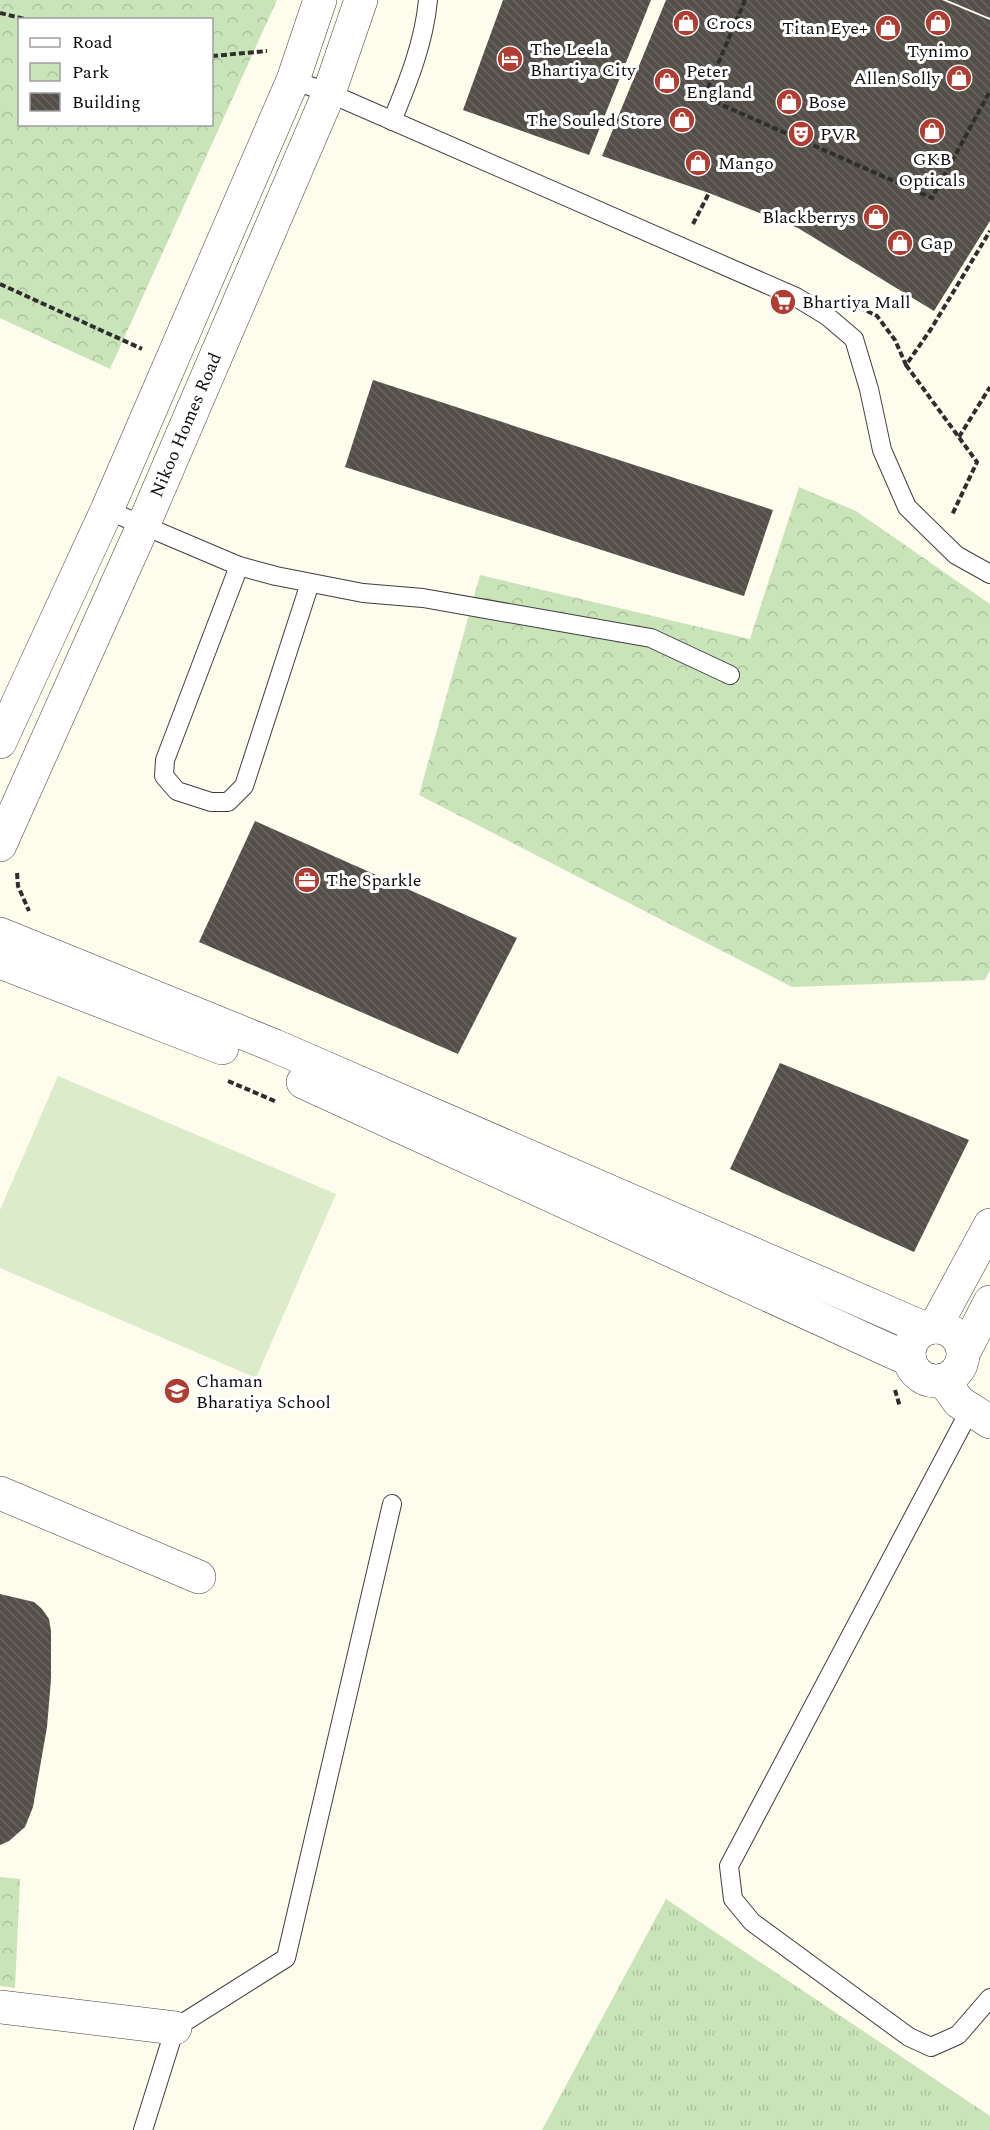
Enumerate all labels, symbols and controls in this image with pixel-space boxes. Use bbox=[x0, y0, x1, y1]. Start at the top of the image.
shop icon: Crocs bbox=[671, 8, 701, 38]
shop icon: Tynimo bbox=[923, 8, 953, 38]
place label: Crocs bbox=[706, 10, 752, 37]
shop icon: Titan Eye+ bbox=[873, 13, 903, 43]
place label: Titan Eye+ bbox=[782, 15, 868, 42]
legend bbox=[18, 18, 213, 126]
text: Road bbox=[72, 29, 113, 56]
place label: The Leela Bhartiya City bbox=[530, 36, 637, 84]
place label: Tynimo bbox=[907, 38, 969, 65]
hotel icon: The Leela Bhartiya City bbox=[495, 44, 525, 74]
place label: Peter England bbox=[686, 58, 752, 106]
text: Park bbox=[72, 59, 109, 86]
shop icon: Allen Solly bbox=[944, 63, 974, 93]
place label: Allen Solly bbox=[854, 65, 941, 92]
shop icon: Peter England bbox=[652, 66, 682, 96]
shop icon: Bose bbox=[774, 87, 804, 117]
text: Building bbox=[72, 89, 141, 116]
place label: Bose bbox=[808, 89, 846, 116]
shop icon: The Souled Store bbox=[667, 105, 697, 135]
place label: The Souled Store bbox=[526, 107, 662, 134]
shop icon: GKB Opticals bbox=[917, 116, 947, 146]
theatre icon: PVR bbox=[786, 119, 816, 149]
place label: PVR bbox=[820, 121, 856, 148]
place label: GKB Opticals bbox=[898, 146, 966, 194]
shop icon: Mango bbox=[683, 148, 713, 178]
place label: Mango bbox=[718, 150, 774, 177]
shop icon: Blackberrys bbox=[861, 202, 891, 232]
place label: Blackberrys bbox=[762, 204, 856, 231]
shop icon: Gap bbox=[885, 228, 915, 258]
place label: Gap bbox=[920, 230, 953, 257]
supermarket icon: Bhartiya Mall bbox=[768, 287, 798, 317]
place label: Bhartiya Mall bbox=[802, 289, 911, 316]
street label: Nikoo Homes Road bbox=[143, 348, 229, 502]
office icon: The Sparkle bbox=[292, 865, 322, 895]
place label: The Sparkle bbox=[326, 867, 422, 894]
place label: Chaman Bharatiya School bbox=[196, 1368, 331, 1416]
school or university icon: Chaman Bharatiya School bbox=[162, 1376, 192, 1406]

